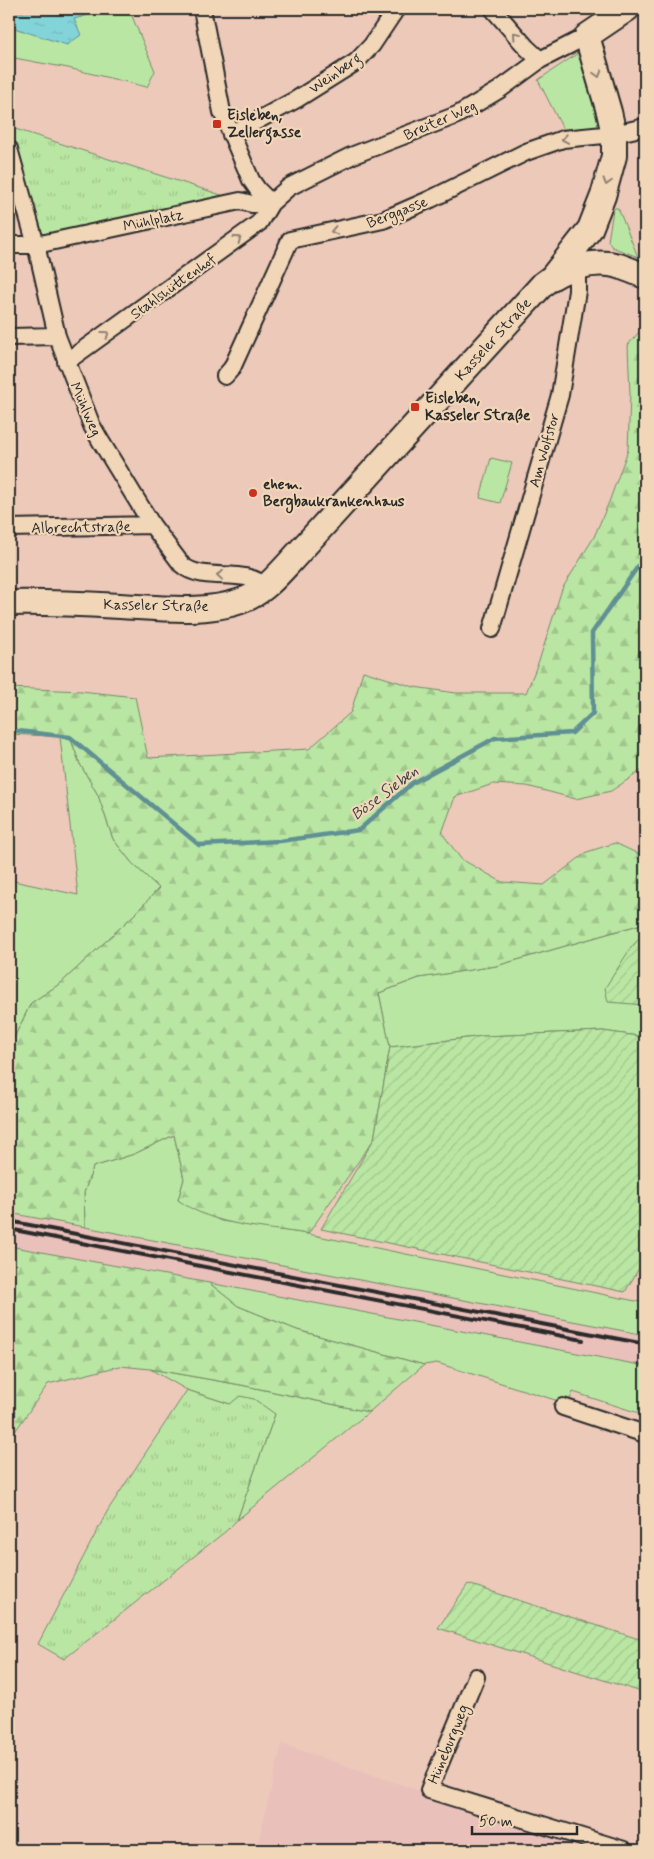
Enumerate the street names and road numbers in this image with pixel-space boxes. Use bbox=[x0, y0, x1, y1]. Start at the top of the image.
street label: Weinberg bbox=[306, 49, 366, 100]
street label: Breiter Weg bbox=[401, 96, 480, 146]
street label: Berggasse bbox=[364, 192, 431, 235]
street label: Mühlplatz bbox=[121, 205, 186, 237]
street label: Stahlshüttenhof bbox=[127, 249, 220, 325]
street label: Kasseler Straße bbox=[451, 294, 536, 386]
street label: Mühlweg bbox=[64, 379, 106, 440]
street label: Am Wolfstor bbox=[525, 411, 565, 490]
street label: Albrechtstraße bbox=[31, 517, 131, 539]
street label: Kasseler Straße bbox=[103, 595, 209, 617]
street label: Hüneburgweg bbox=[424, 1701, 475, 1788]

